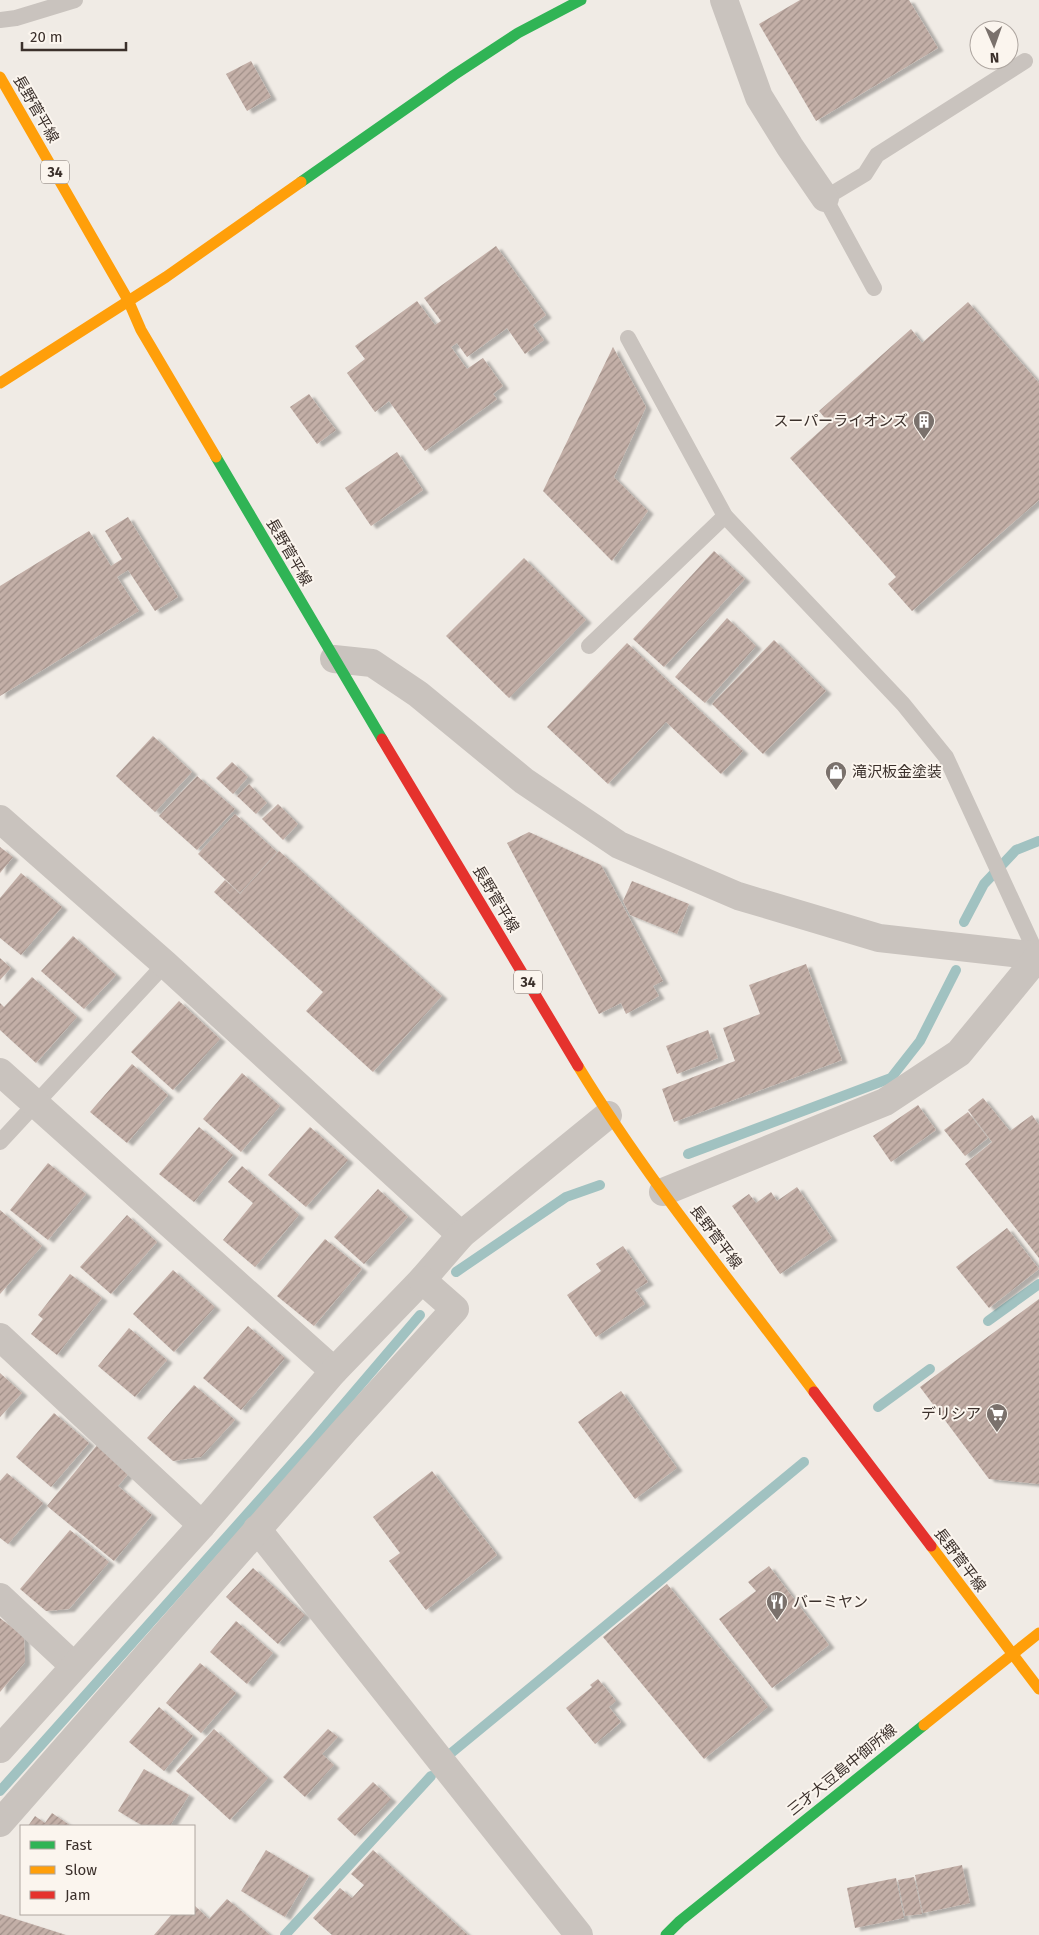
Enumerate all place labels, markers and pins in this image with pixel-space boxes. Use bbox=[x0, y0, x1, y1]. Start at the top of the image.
building icon: スーパーライオンズ bbox=[912, 409, 936, 440]
place label: スーパーライオンズ bbox=[773, 412, 908, 430]
shop icon: 滝沢板金塗装 bbox=[824, 760, 848, 791]
place label: 滝沢板金塗装 bbox=[852, 763, 942, 781]
supermarket icon: デリシア bbox=[985, 1402, 1009, 1433]
place label: デリシア bbox=[921, 1405, 981, 1423]
restaurant icon: バーミヤン bbox=[765, 1590, 789, 1621]
place label: バーミヤン bbox=[793, 1593, 868, 1611]

